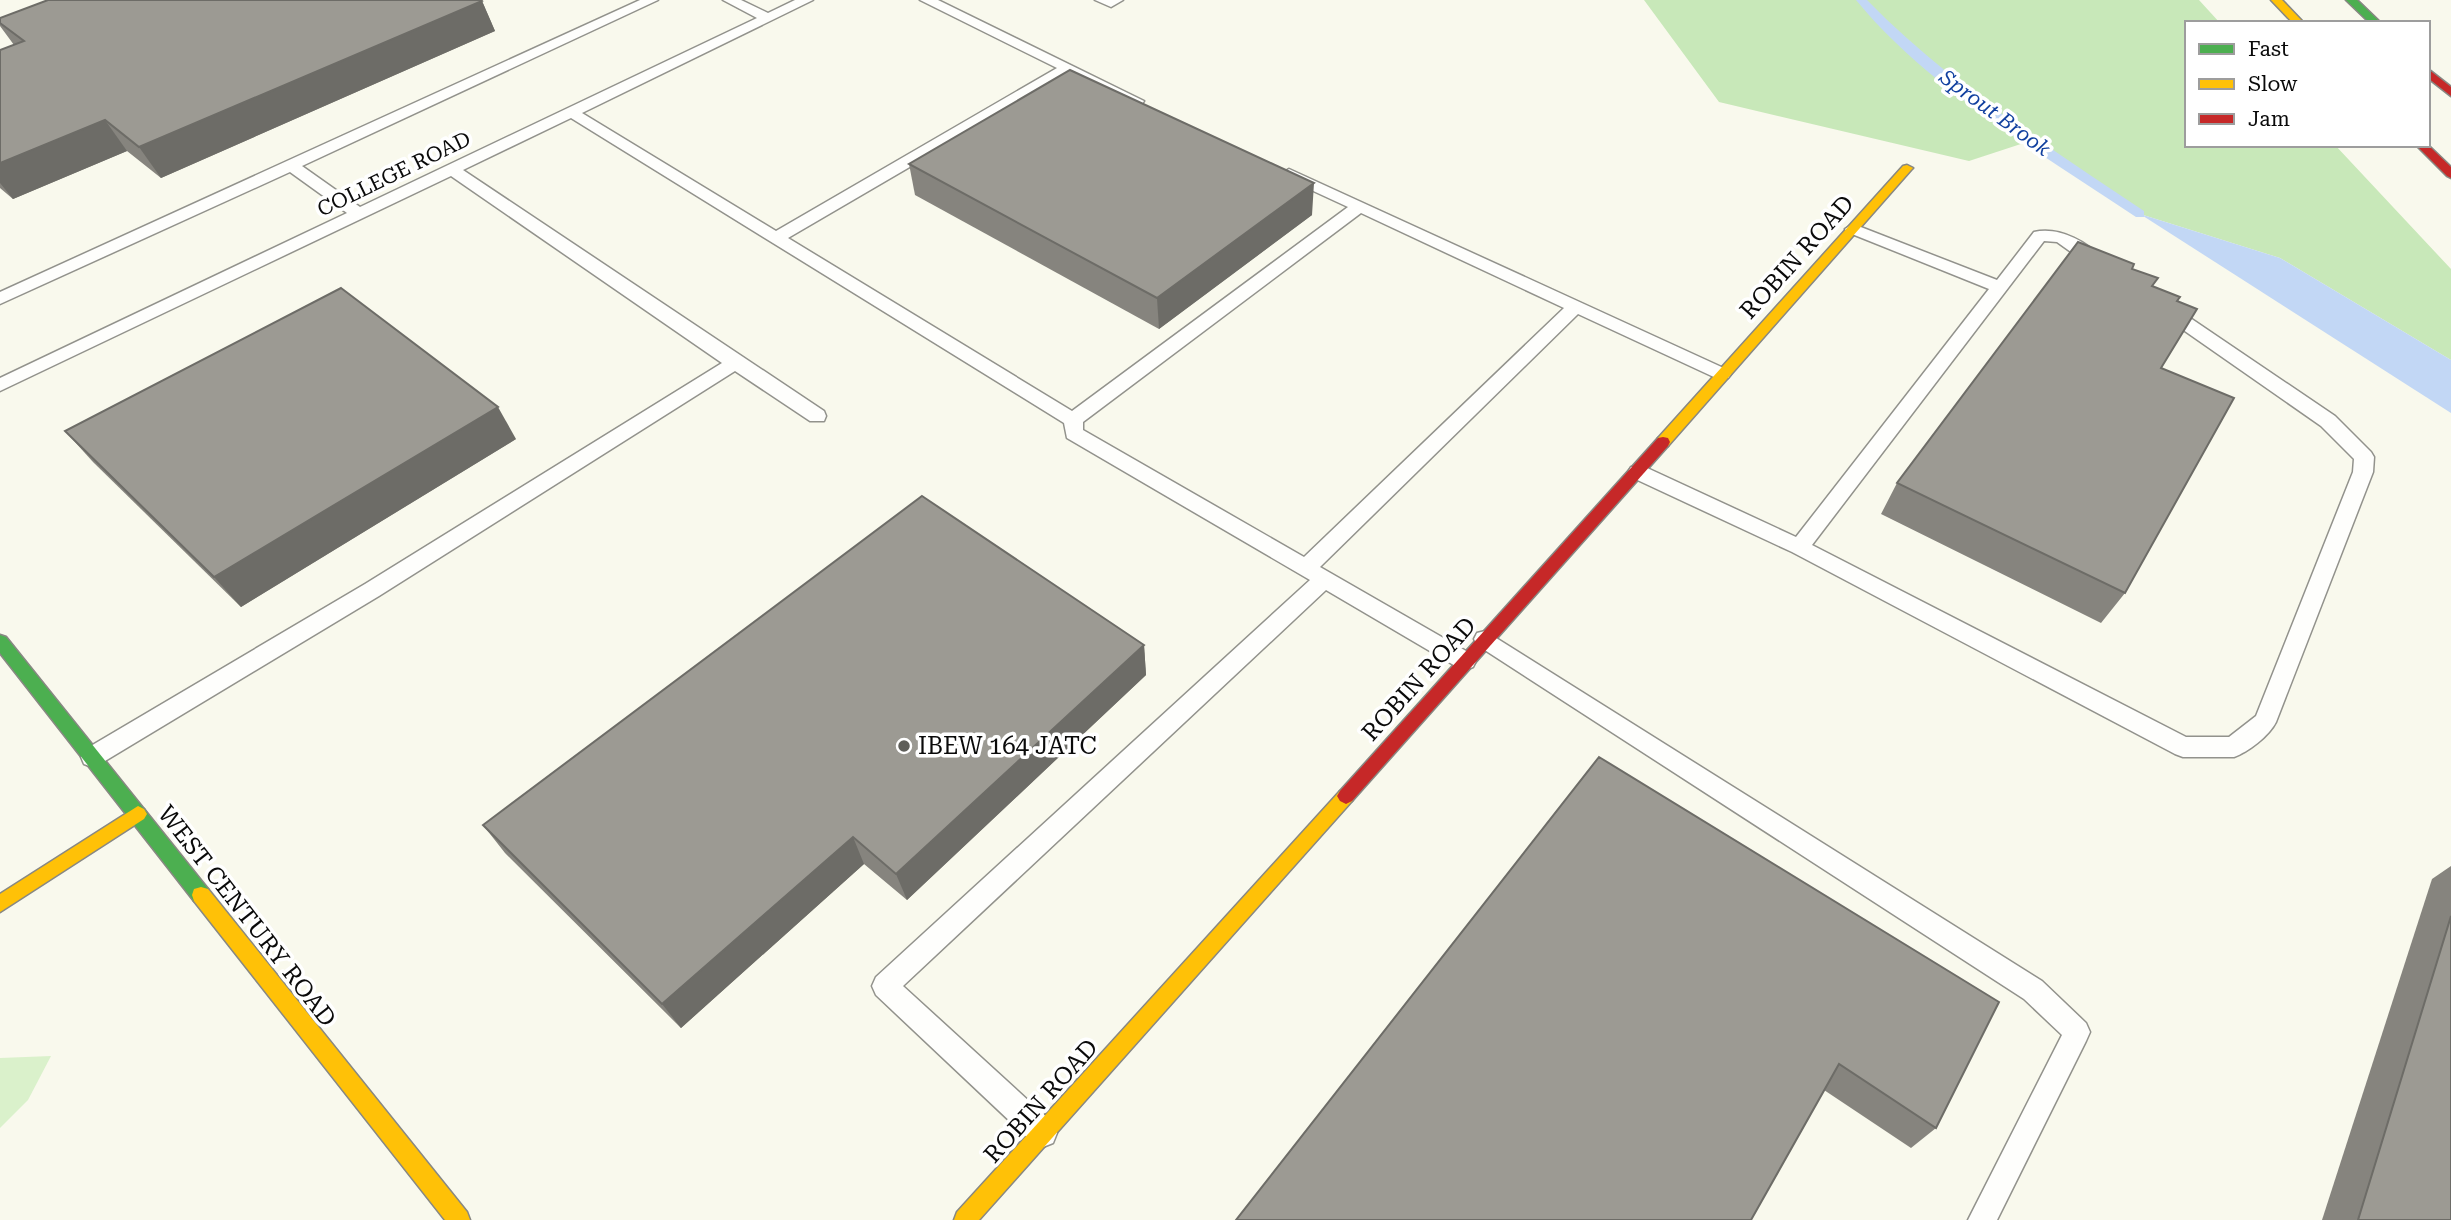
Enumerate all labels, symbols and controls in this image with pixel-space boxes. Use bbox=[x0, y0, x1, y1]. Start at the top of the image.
legend bbox=[2185, 21, 2430, 147]
text: Fast bbox=[2248, 37, 2289, 61]
water label: Sprout Brook bbox=[1934, 64, 2055, 161]
text: Slow bbox=[2248, 72, 2298, 96]
text: Jam bbox=[2248, 107, 2290, 131]
street label: COLLEGE ROAD bbox=[313, 126, 475, 222]
street label: ROBIN ROAD bbox=[1734, 190, 1860, 324]
street label: ROBIN ROAD bbox=[1356, 612, 1482, 746]
place label: IBEW 164 JATC bbox=[918, 732, 1097, 760]
marker: IBEW 164 JATC bbox=[896, 738, 912, 754]
street label: WEST CENTURY ROAD bbox=[152, 800, 342, 1032]
street label: ROBIN ROAD bbox=[978, 1034, 1104, 1168]

